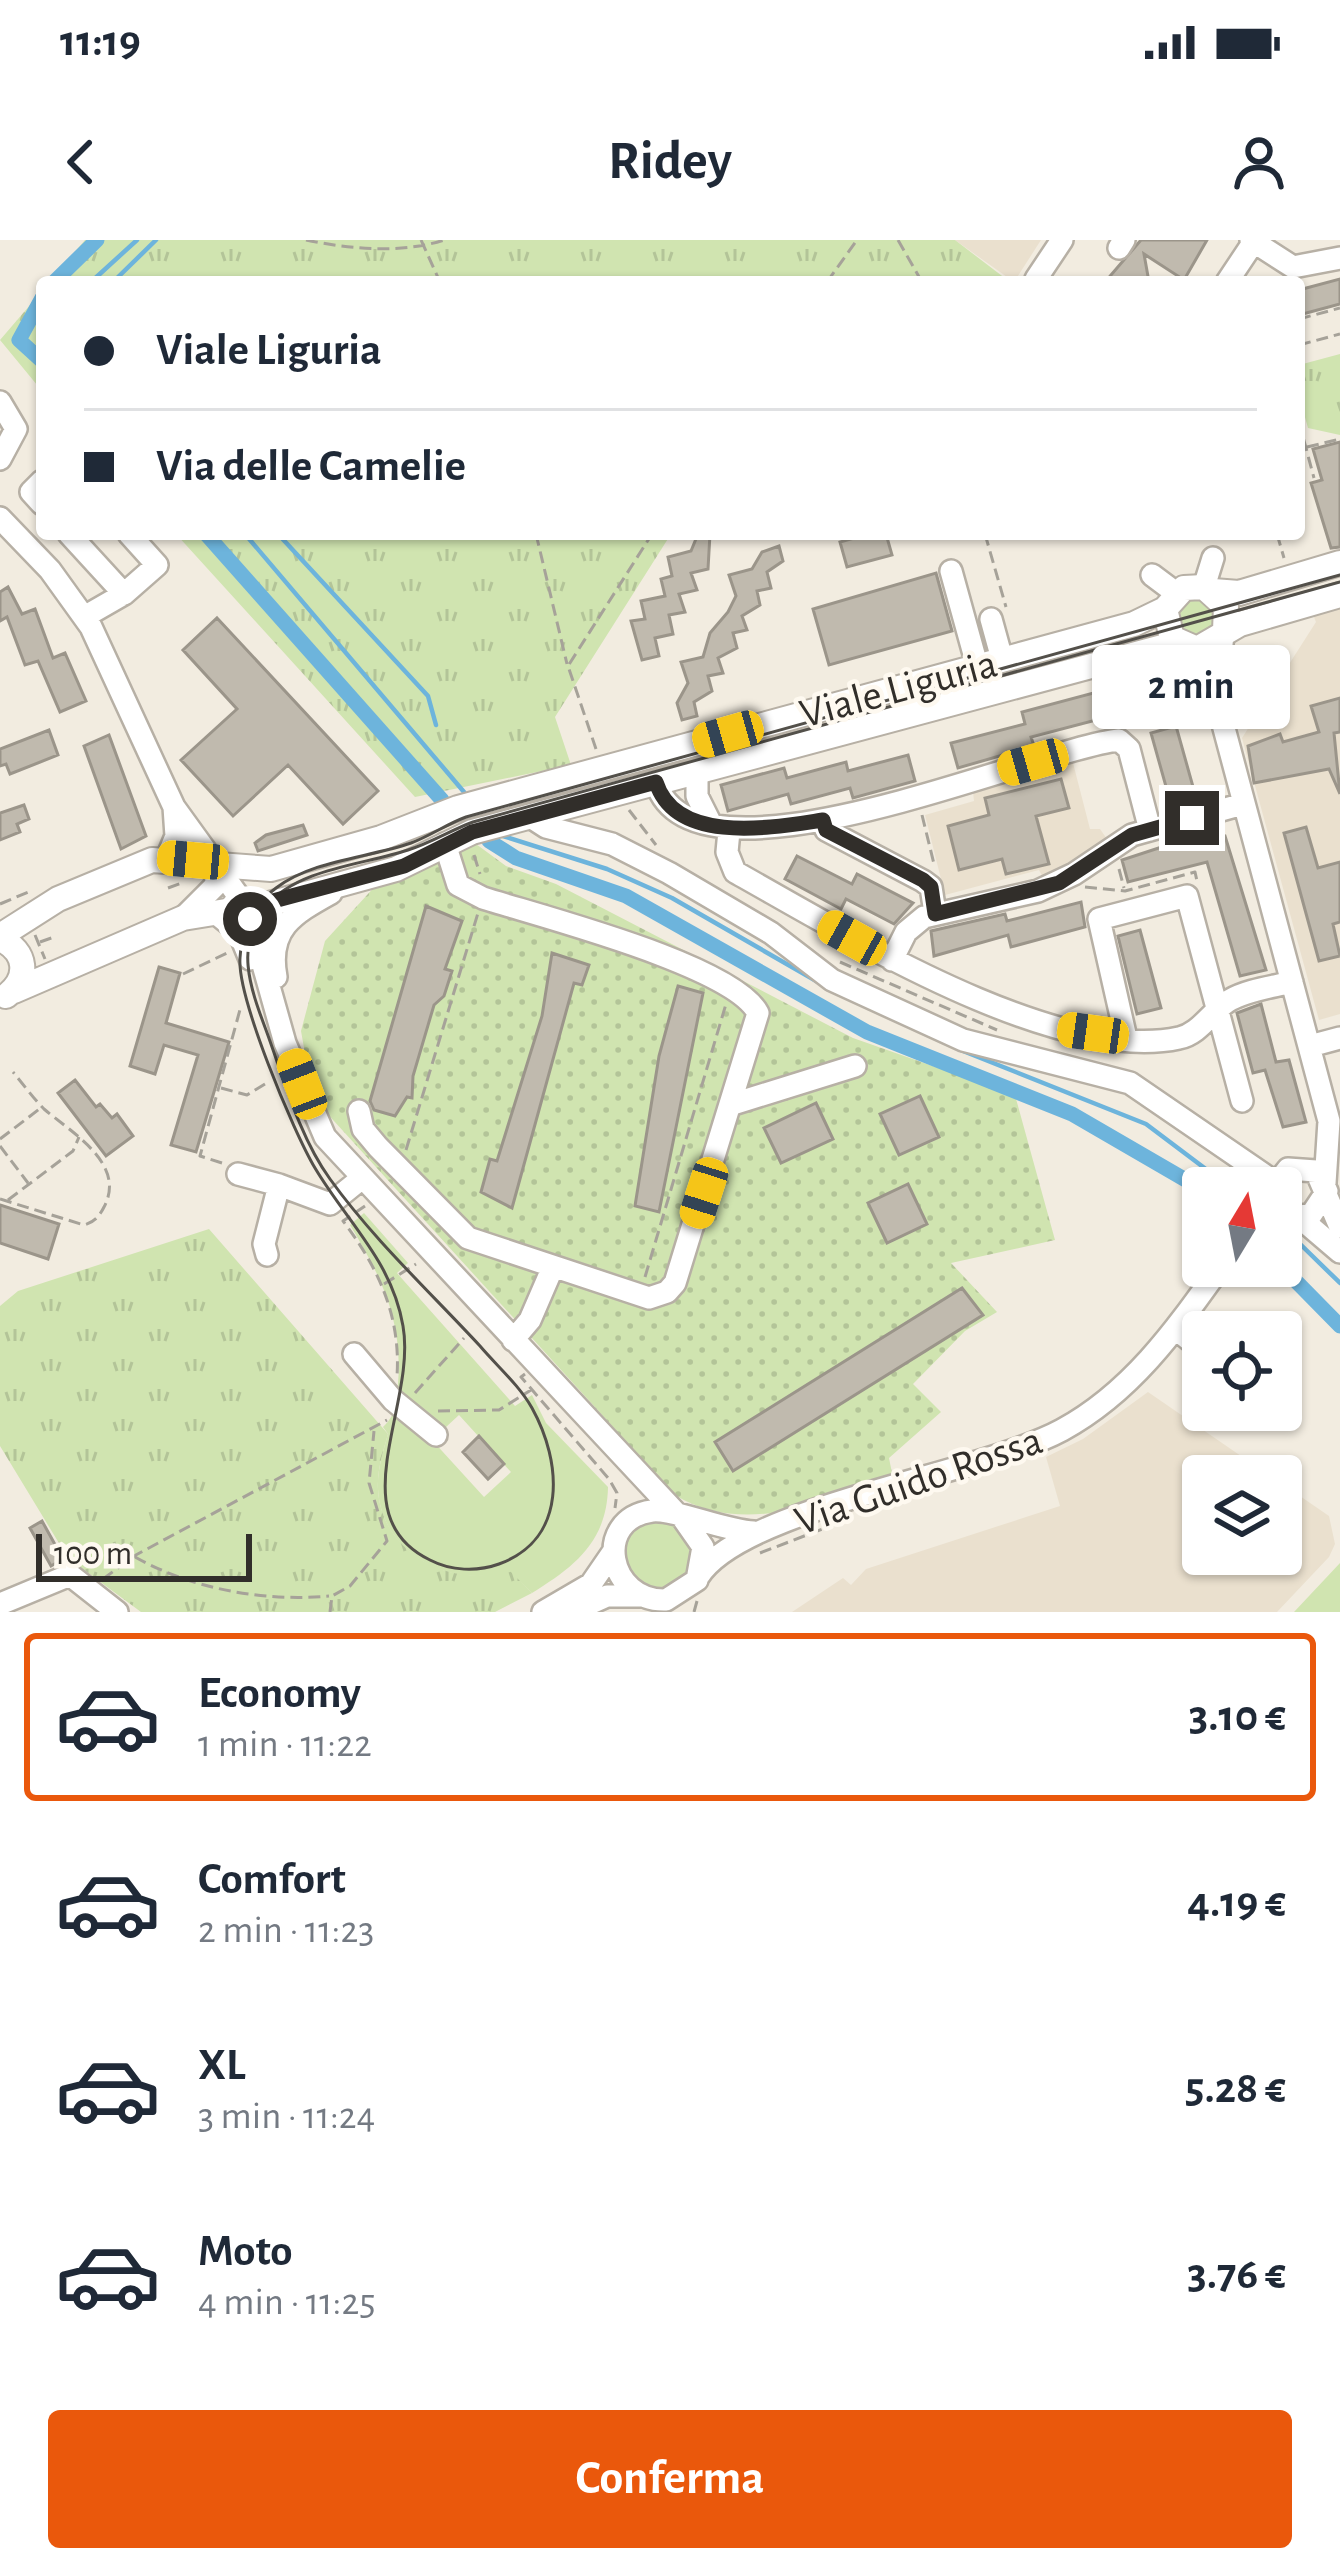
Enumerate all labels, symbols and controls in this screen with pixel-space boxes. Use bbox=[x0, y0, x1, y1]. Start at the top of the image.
text: 11:19 bbox=[60, 19, 141, 64]
icon: back bbox=[48, 129, 114, 195]
icon: person bbox=[1226, 129, 1292, 195]
text: Ridey bbox=[608, 135, 732, 189]
text: Viale Liguria bbox=[156, 328, 382, 373]
text: Via delle Camelie bbox=[156, 444, 466, 489]
street label: Viale Liguria bbox=[795, 642, 1002, 735]
callout: 2 min bbox=[1093, 644, 1291, 728]
text: 2 min bbox=[1148, 667, 1234, 706]
car bbox=[688, 707, 768, 761]
car bbox=[993, 735, 1073, 789]
route end bbox=[1165, 791, 1219, 845]
car bbox=[156, 839, 230, 881]
route start bbox=[223, 892, 277, 946]
car bbox=[812, 905, 892, 971]
car bbox=[1055, 1010, 1131, 1056]
car bbox=[272, 1044, 332, 1124]
car bbox=[676, 1153, 732, 1233]
north arrow bbox=[1182, 1167, 1302, 1287]
map controls bbox=[1182, 1167, 1302, 1575]
button: locate bbox=[1182, 1311, 1302, 1431]
street label: Via Guido Rossa bbox=[790, 1419, 1048, 1543]
button: layers bbox=[1182, 1455, 1302, 1575]
scale bar bbox=[36, 1528, 252, 1581]
text: 100 m bbox=[54, 1538, 132, 1571]
icon: car bbox=[54, 1663, 162, 1771]
text: Economy bbox=[198, 1671, 361, 1716]
text: 3.10 € bbox=[1189, 1694, 1286, 1739]
text: 1 min · 11:22 bbox=[198, 1725, 372, 1764]
icon: car bbox=[54, 1849, 162, 1957]
text: Comfort bbox=[198, 1857, 346, 1902]
text: 4.19 € bbox=[1187, 1880, 1286, 1925]
text: 2 min · 11:23 bbox=[198, 1911, 374, 1950]
icon: car bbox=[54, 2035, 162, 2143]
text: XL bbox=[198, 2043, 246, 2088]
text: 5.28 € bbox=[1185, 2066, 1286, 2111]
text: 3 min · 11:24 bbox=[198, 2097, 375, 2136]
icon: car bbox=[54, 2221, 162, 2329]
text: Moto bbox=[198, 2229, 293, 2274]
text: 3.76 € bbox=[1187, 2252, 1286, 2297]
text: 4 min · 11:25 bbox=[198, 2283, 376, 2322]
button: Conferma bbox=[48, 2410, 1292, 2548]

